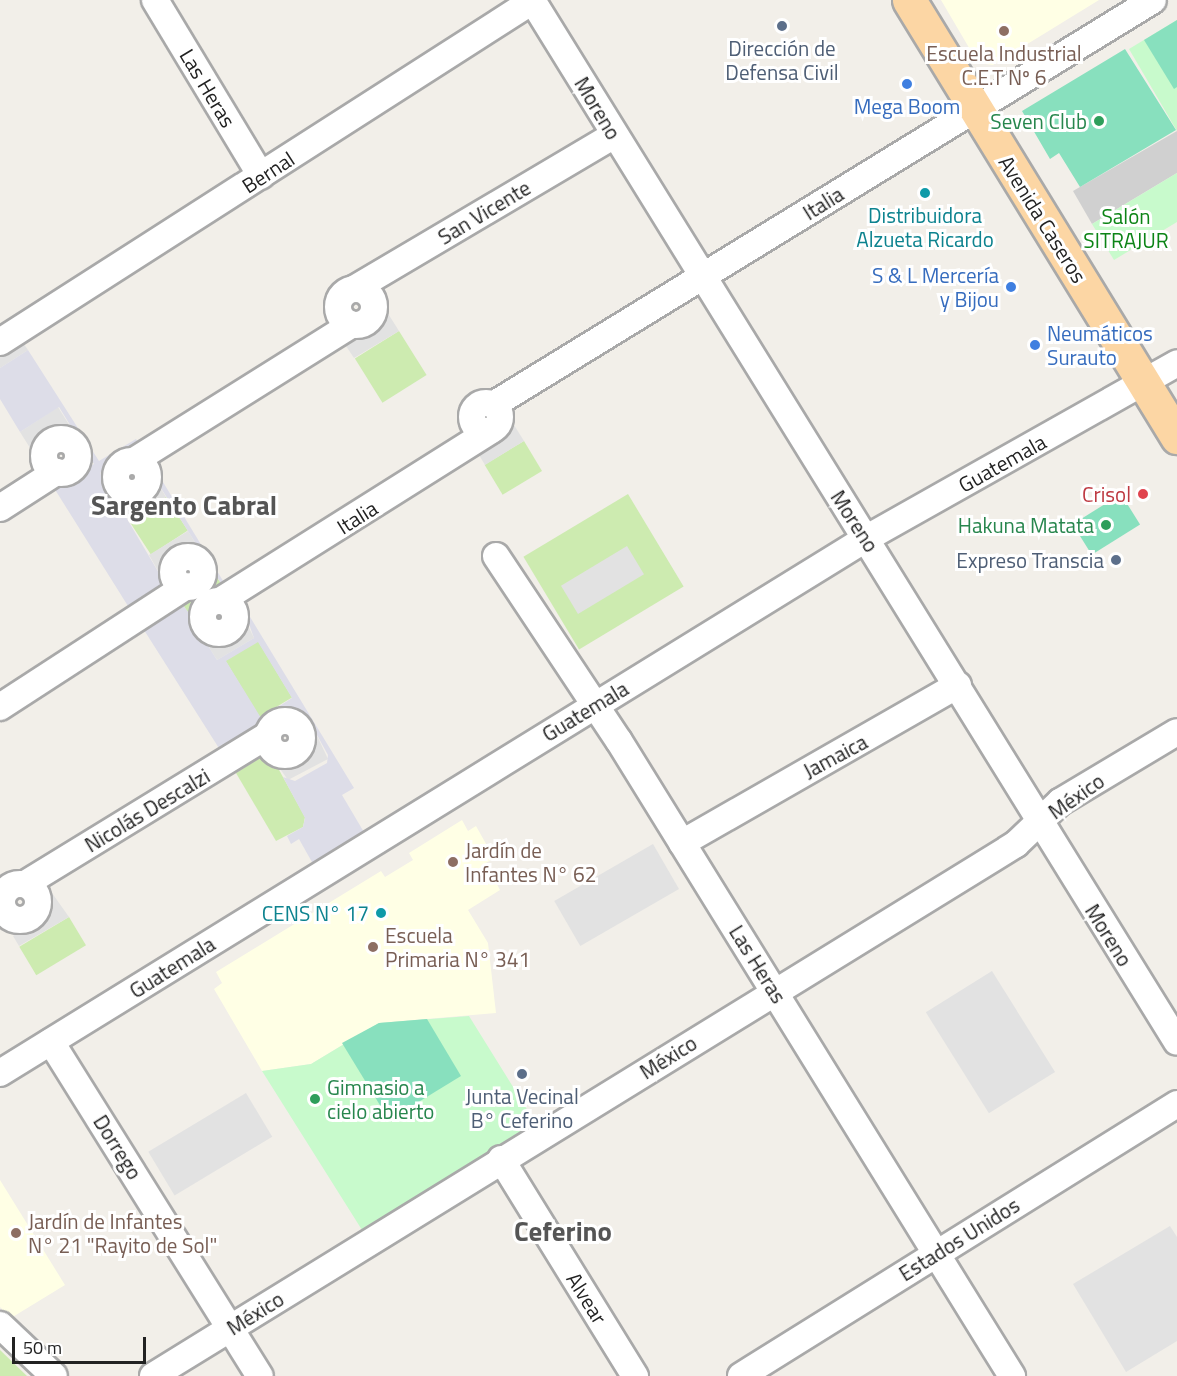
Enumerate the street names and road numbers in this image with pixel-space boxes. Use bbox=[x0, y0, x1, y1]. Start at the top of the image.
street label: Las Heras bbox=[175, 44, 241, 132]
street label: Moreno bbox=[570, 72, 626, 144]
street label: Bernal bbox=[237, 146, 299, 198]
street label: Avenida Caseros bbox=[994, 151, 1092, 287]
street label: San Vicente bbox=[433, 175, 535, 249]
street label: Italia bbox=[798, 181, 848, 225]
street label: Guatemala bbox=[954, 429, 1050, 497]
street label: Moreno bbox=[826, 485, 884, 557]
street label: Italia bbox=[332, 495, 382, 539]
street label: Guatemala bbox=[537, 675, 633, 747]
street label: Jamaica bbox=[799, 729, 871, 783]
street label: Nicolás Descalzi bbox=[80, 763, 214, 857]
street label: México bbox=[1043, 768, 1109, 824]
street label: Moreno bbox=[1080, 899, 1138, 971]
street label: Las Heras bbox=[724, 920, 792, 1008]
street label: Guatemala bbox=[125, 931, 219, 1003]
street label: México bbox=[635, 1030, 701, 1084]
street label: Dorrego bbox=[88, 1110, 148, 1184]
street label: Estados Unidos bbox=[894, 1192, 1024, 1286]
street label: Alvear bbox=[562, 1268, 612, 1328]
street label: México bbox=[222, 1286, 288, 1340]

